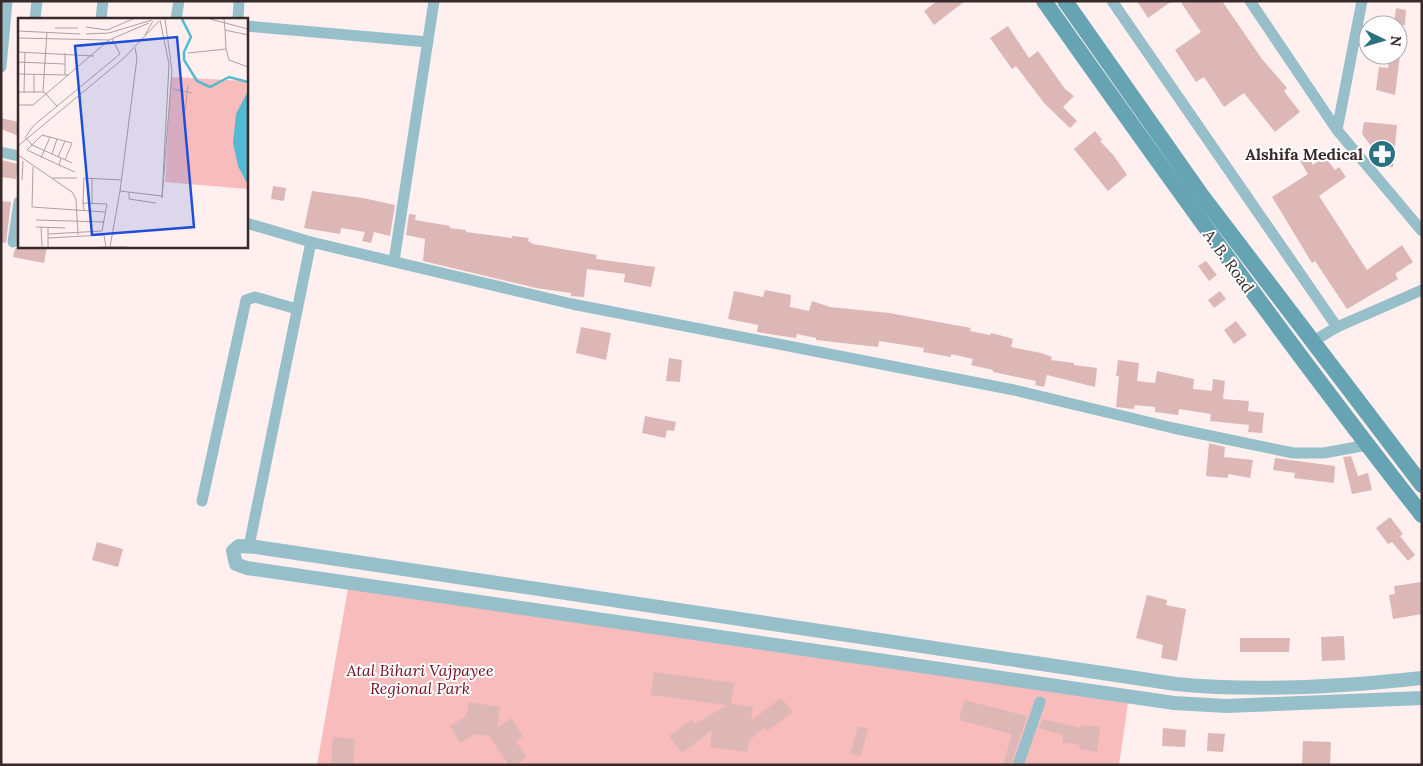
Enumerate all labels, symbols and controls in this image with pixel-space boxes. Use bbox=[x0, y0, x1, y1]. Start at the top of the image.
north arrow bbox=[1358, 15, 1408, 65]
inset map bbox=[18, 18, 248, 248]
text: N bbox=[1386, 35, 1405, 47]
pharmacy icon: Alshifa Medical bbox=[1367, 139, 1397, 169]
place label: Alshifa Medical bbox=[1245, 144, 1363, 164]
street label: A. B. Road bbox=[1199, 225, 1259, 297]
park label: Atal Bihari Vajpayee Regional Park bbox=[345, 660, 494, 698]

